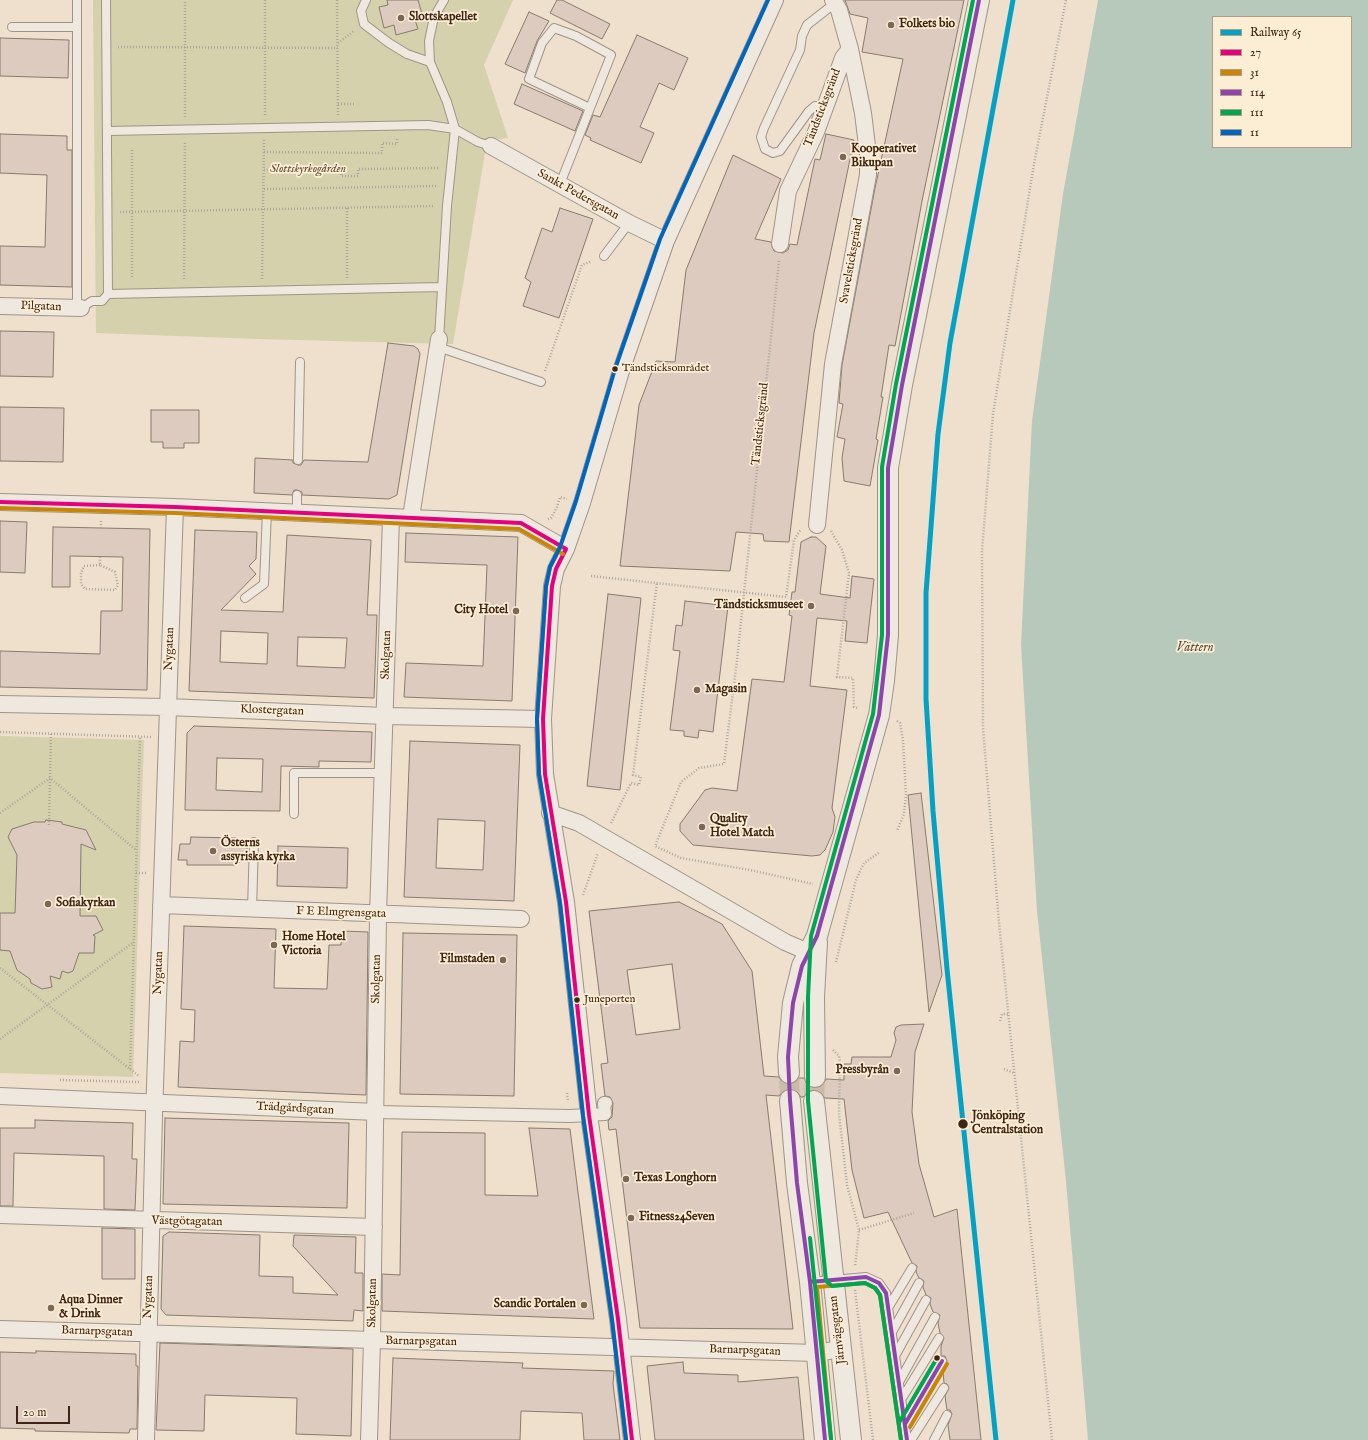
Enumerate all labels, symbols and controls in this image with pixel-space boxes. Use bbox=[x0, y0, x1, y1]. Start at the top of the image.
place label: Slottskapellet bbox=[409, 11, 477, 25]
marker: Slottskapellet bbox=[396, 13, 406, 23]
legend bbox=[1212, 16, 1352, 148]
place label: Folkets bio bbox=[899, 18, 955, 32]
marker: Folkets bio bbox=[886, 20, 896, 30]
text: Railway 65 bbox=[1250, 25, 1301, 40]
text: 27 bbox=[1250, 45, 1261, 60]
text: 31 bbox=[1250, 65, 1259, 80]
street label: Tändsticksgränd bbox=[801, 67, 845, 149]
text: 114 bbox=[1250, 85, 1265, 100]
text: 111 bbox=[1250, 105, 1263, 120]
text: 11 bbox=[1250, 125, 1259, 140]
place label: Kooperativet Bikupan bbox=[851, 143, 916, 171]
marker: Kooperativet Bikupan bbox=[838, 152, 848, 162]
park label: Slottskyrkogården bbox=[270, 163, 346, 177]
street label: Sankt Pedersgatan bbox=[535, 167, 621, 223]
street label: Svavelsticksgränd bbox=[837, 217, 867, 305]
street label: Pilgatan bbox=[20, 299, 62, 315]
place label: Tändsticksområdet bbox=[622, 362, 709, 376]
marker: Tändsticksområdet bbox=[610, 364, 620, 374]
street label: Tändsticksgränd bbox=[750, 382, 772, 466]
place label: Tändsticksmuseet bbox=[714, 599, 803, 613]
marker: Tändsticksmuseet bbox=[806, 601, 816, 611]
place label: City Hotel bbox=[454, 604, 508, 618]
marker: City Hotel bbox=[511, 606, 521, 616]
street label: Nygatan bbox=[162, 627, 178, 671]
street label: Skolgatan bbox=[379, 630, 395, 680]
water label: Vättern bbox=[1176, 640, 1214, 656]
place label: Magasin bbox=[705, 683, 747, 697]
marker: Magasin bbox=[692, 685, 702, 695]
street label: Klostergatan bbox=[240, 703, 304, 719]
place label: Quality Hotel Match bbox=[710, 813, 774, 841]
marker: Quality Hotel Match bbox=[697, 822, 707, 832]
place label: Österns assyriska kyrka bbox=[221, 837, 295, 865]
marker: Österns assyriska kyrka bbox=[208, 846, 218, 856]
place label: Sofiakyrkan bbox=[56, 897, 115, 911]
marker: Sofiakyrkan bbox=[43, 899, 53, 909]
street label: F E Elmgrensgata bbox=[296, 904, 386, 922]
place label: Home Hotel Victoria bbox=[282, 931, 345, 959]
marker: Home Hotel Victoria bbox=[269, 940, 279, 950]
street label: Nygatan bbox=[151, 951, 167, 995]
place label: Filmstaden bbox=[440, 953, 495, 967]
street label: Skolgatan bbox=[369, 954, 385, 1004]
marker: Filmstaden bbox=[498, 955, 508, 965]
place label: Juneporten bbox=[584, 993, 635, 1007]
marker: Juneporten bbox=[572, 995, 582, 1005]
place label: Pressbyrån bbox=[836, 1064, 889, 1078]
marker: Pressbyrån bbox=[892, 1066, 902, 1076]
street label: Trädgårdsgatan bbox=[256, 1100, 334, 1118]
place label: Jönköping Centralstation bbox=[972, 1110, 1043, 1138]
marker: Jönköping Centralstation bbox=[956, 1117, 970, 1131]
place label: Texas Longhorn bbox=[634, 1172, 717, 1186]
marker: Texas Longhorn bbox=[621, 1174, 631, 1184]
place label: Fitness24Seven bbox=[639, 1211, 715, 1225]
marker: Fitness24Seven bbox=[626, 1213, 636, 1223]
street label: Västgötagatan bbox=[151, 1214, 223, 1230]
street label: Nygatan bbox=[141, 1275, 157, 1319]
street label: Skolgatan bbox=[365, 1278, 381, 1328]
place label: Aqua Dinner & Drink bbox=[59, 1294, 123, 1322]
street label: Järnvägsgatan bbox=[827, 1295, 849, 1365]
place label: Scandic Portalen bbox=[494, 1298, 576, 1312]
marker: Scandic Portalen bbox=[579, 1300, 589, 1310]
marker: Aqua Dinner & Drink bbox=[46, 1303, 56, 1313]
street label: Barnarpsgatan bbox=[61, 1324, 133, 1340]
street label: Barnarpsgatan bbox=[385, 1334, 457, 1350]
street label: Barnarpsgatan bbox=[709, 1343, 781, 1359]
unlabelled marker bbox=[932, 1353, 942, 1363]
scale bar bbox=[18, 1398, 72, 1424]
text: 20 m bbox=[23, 1405, 46, 1420]

